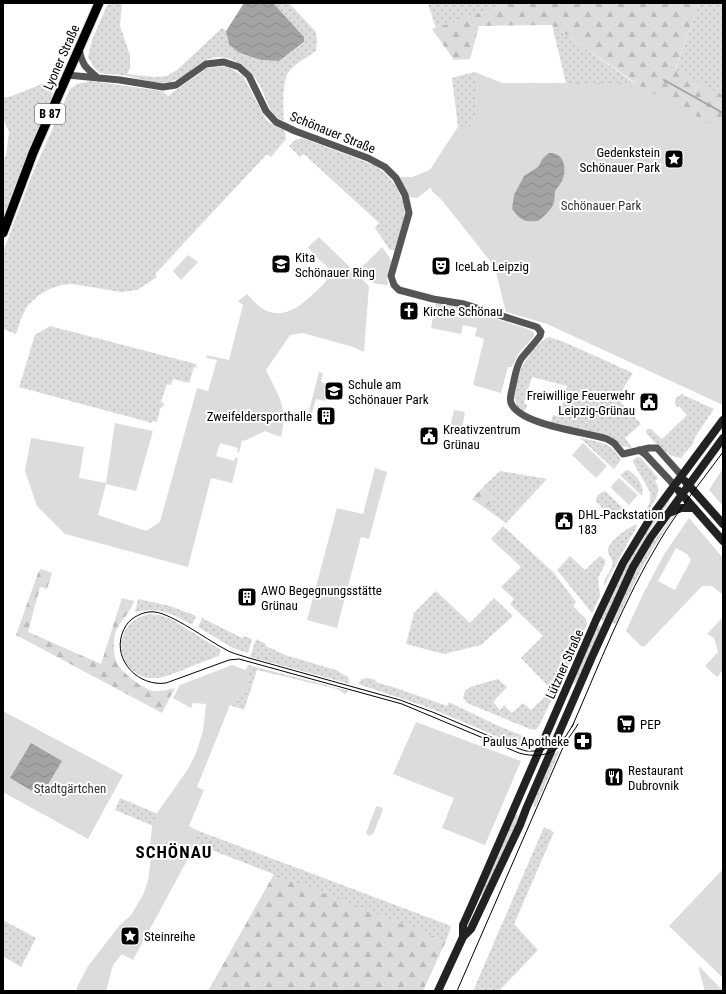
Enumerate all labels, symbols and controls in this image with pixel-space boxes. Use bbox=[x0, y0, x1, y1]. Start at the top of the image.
street label: Lyoner Straße bbox=[40, 22, 83, 92]
road number: B 87 bbox=[35, 104, 65, 124]
street label: Schönauer Straße bbox=[288, 109, 378, 156]
place label: Gedenkstein Schönauer Park bbox=[579, 145, 660, 175]
place icon: Gedenkstein Schönauer Park bbox=[663, 148, 685, 170]
park label: Schönauer Park bbox=[561, 198, 641, 213]
place label: Kita Schönauer Ring bbox=[295, 250, 375, 280]
school or university icon: Kita Schönauer Ring bbox=[270, 253, 292, 275]
theatre icon: IceLab Leipzig bbox=[430, 255, 452, 277]
place label: IceLab Leipzig bbox=[455, 259, 529, 274]
church icon: Kirche Schönau bbox=[398, 300, 420, 322]
place label: Kirche Schönau bbox=[423, 304, 503, 319]
place label: Schule am Schönauer Park bbox=[348, 377, 429, 407]
school or university icon: Schule am Schönauer Park bbox=[323, 380, 345, 402]
place label: Freiwillige Feuerwehr Leipzig-Grünau bbox=[527, 388, 635, 418]
public building icon: Freiwillige Feuerwehr Leipzig-Grünau bbox=[638, 391, 660, 413]
building icon: Zweifeldersporthalle bbox=[315, 405, 337, 427]
place label: Zweifeldersporthalle bbox=[207, 409, 312, 424]
place label: Kreativzentrum Grünau bbox=[443, 422, 521, 452]
public building icon: Kreativzentrum Grünau bbox=[418, 425, 440, 447]
place label: DHL-Packstation 183 bbox=[578, 507, 664, 537]
public building icon: DHL-Packstation 183 bbox=[553, 510, 575, 532]
place label: AWO Begegnungsstätte Grünau bbox=[261, 583, 382, 613]
building icon: AWO Begegnungsstätte Grünau bbox=[236, 586, 258, 608]
street label: Lützner Straße bbox=[542, 627, 586, 701]
supermarket icon: PEP bbox=[615, 713, 637, 735]
place label: PEP bbox=[640, 717, 661, 732]
pharmacy icon: Paulus Apotheke bbox=[572, 730, 594, 752]
place label: Paulus Apotheke bbox=[483, 734, 569, 749]
place label: Restaurant Dubrovnik bbox=[628, 763, 684, 793]
restaurant icon: Restaurant Dubrovnik bbox=[603, 766, 625, 788]
park label: Stadtgärtchen bbox=[34, 781, 106, 796]
district label: SCHÖNAU bbox=[136, 842, 212, 862]
place icon: Steinreihe bbox=[119, 925, 141, 947]
place label: Steinreihe bbox=[144, 929, 195, 944]

